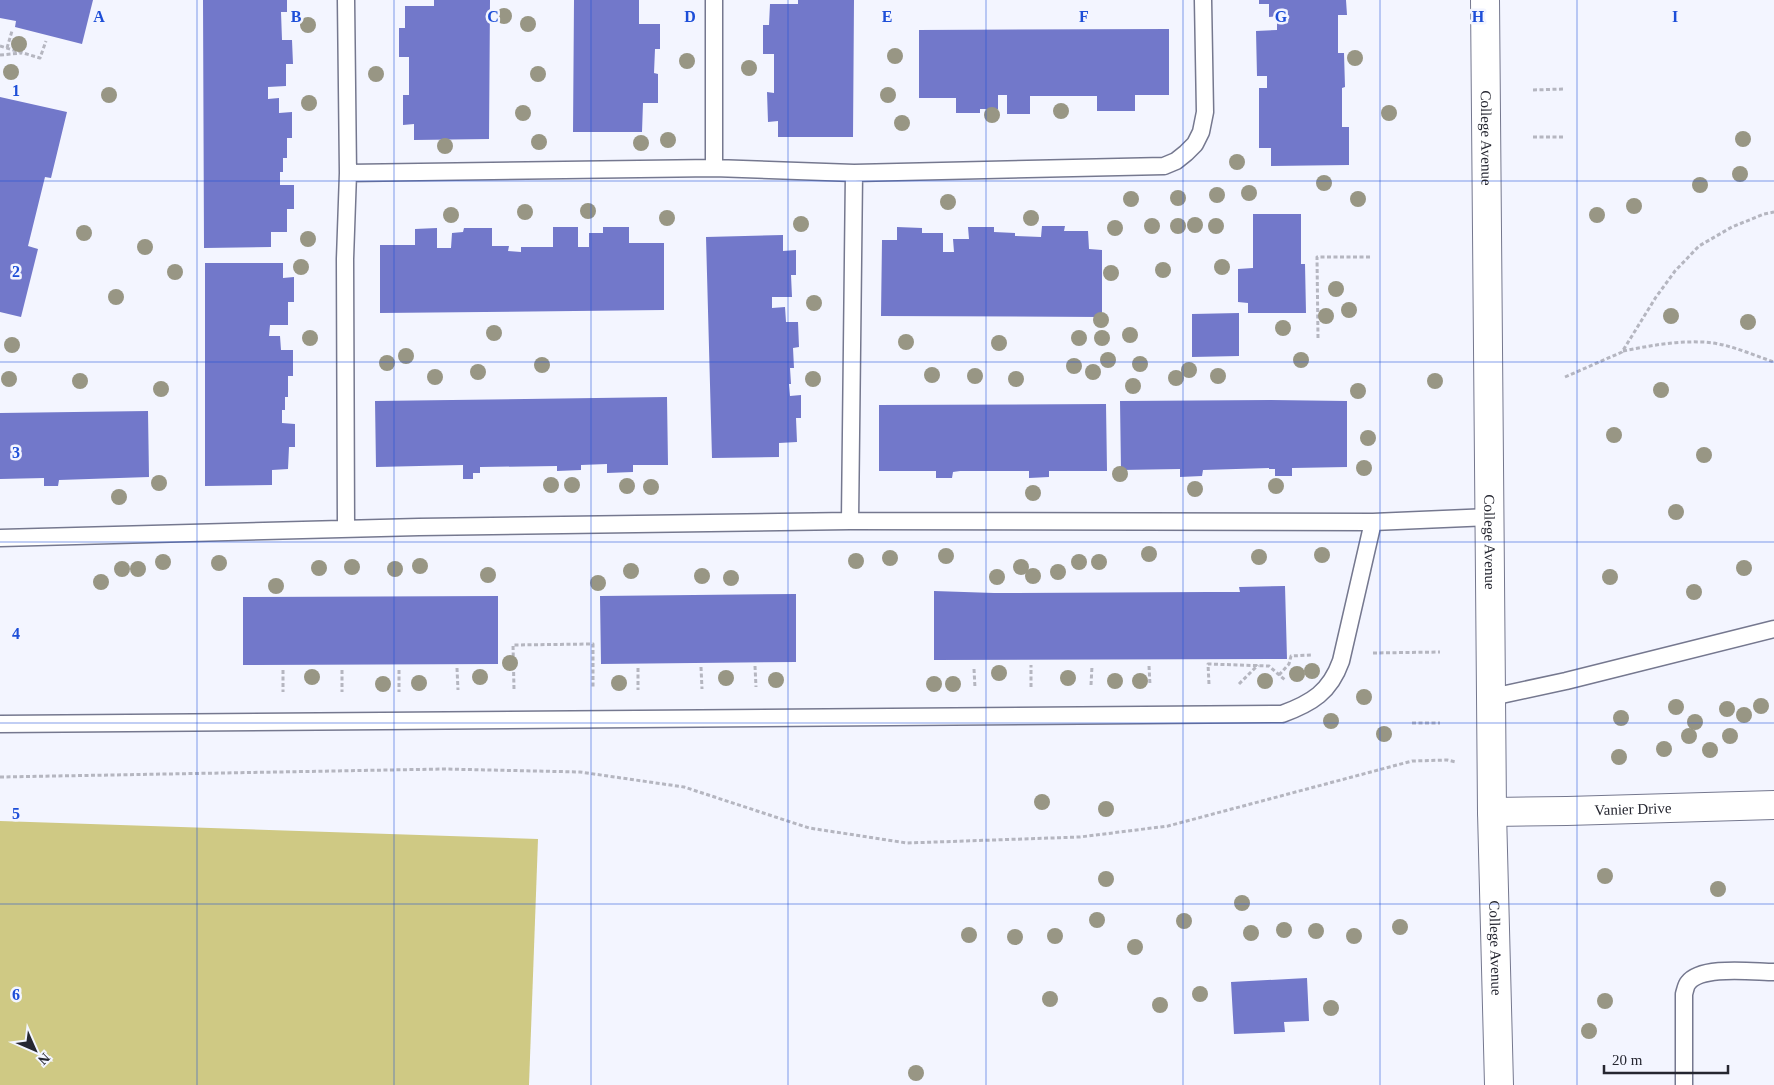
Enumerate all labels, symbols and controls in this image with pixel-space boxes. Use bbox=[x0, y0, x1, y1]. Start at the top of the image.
text: A bbox=[93, 8, 105, 25]
text: B bbox=[291, 8, 302, 25]
text: C bbox=[487, 8, 499, 25]
text: D bbox=[684, 8, 696, 25]
text: E bbox=[882, 8, 892, 25]
text: F bbox=[1079, 8, 1089, 25]
text: G bbox=[1275, 8, 1288, 25]
text: H bbox=[1472, 8, 1485, 25]
text: I bbox=[1672, 8, 1678, 25]
text: 1 bbox=[12, 82, 20, 99]
street label: College Avenue bbox=[1478, 90, 1495, 186]
text: 2 bbox=[12, 263, 20, 280]
text: 3 bbox=[12, 444, 20, 461]
street label: College Avenue bbox=[1481, 494, 1498, 590]
text: 4 bbox=[12, 625, 20, 642]
street label: Vanier Drive bbox=[1594, 800, 1672, 818]
text: 5 bbox=[12, 805, 20, 822]
street label: College Avenue bbox=[1486, 900, 1505, 996]
text: 6 bbox=[12, 986, 20, 1003]
north arrow bbox=[10, 1025, 60, 1075]
scale bar bbox=[1604, 1042, 1728, 1074]
text: N bbox=[35, 1050, 53, 1068]
text: 20 m bbox=[1612, 1052, 1643, 1068]

